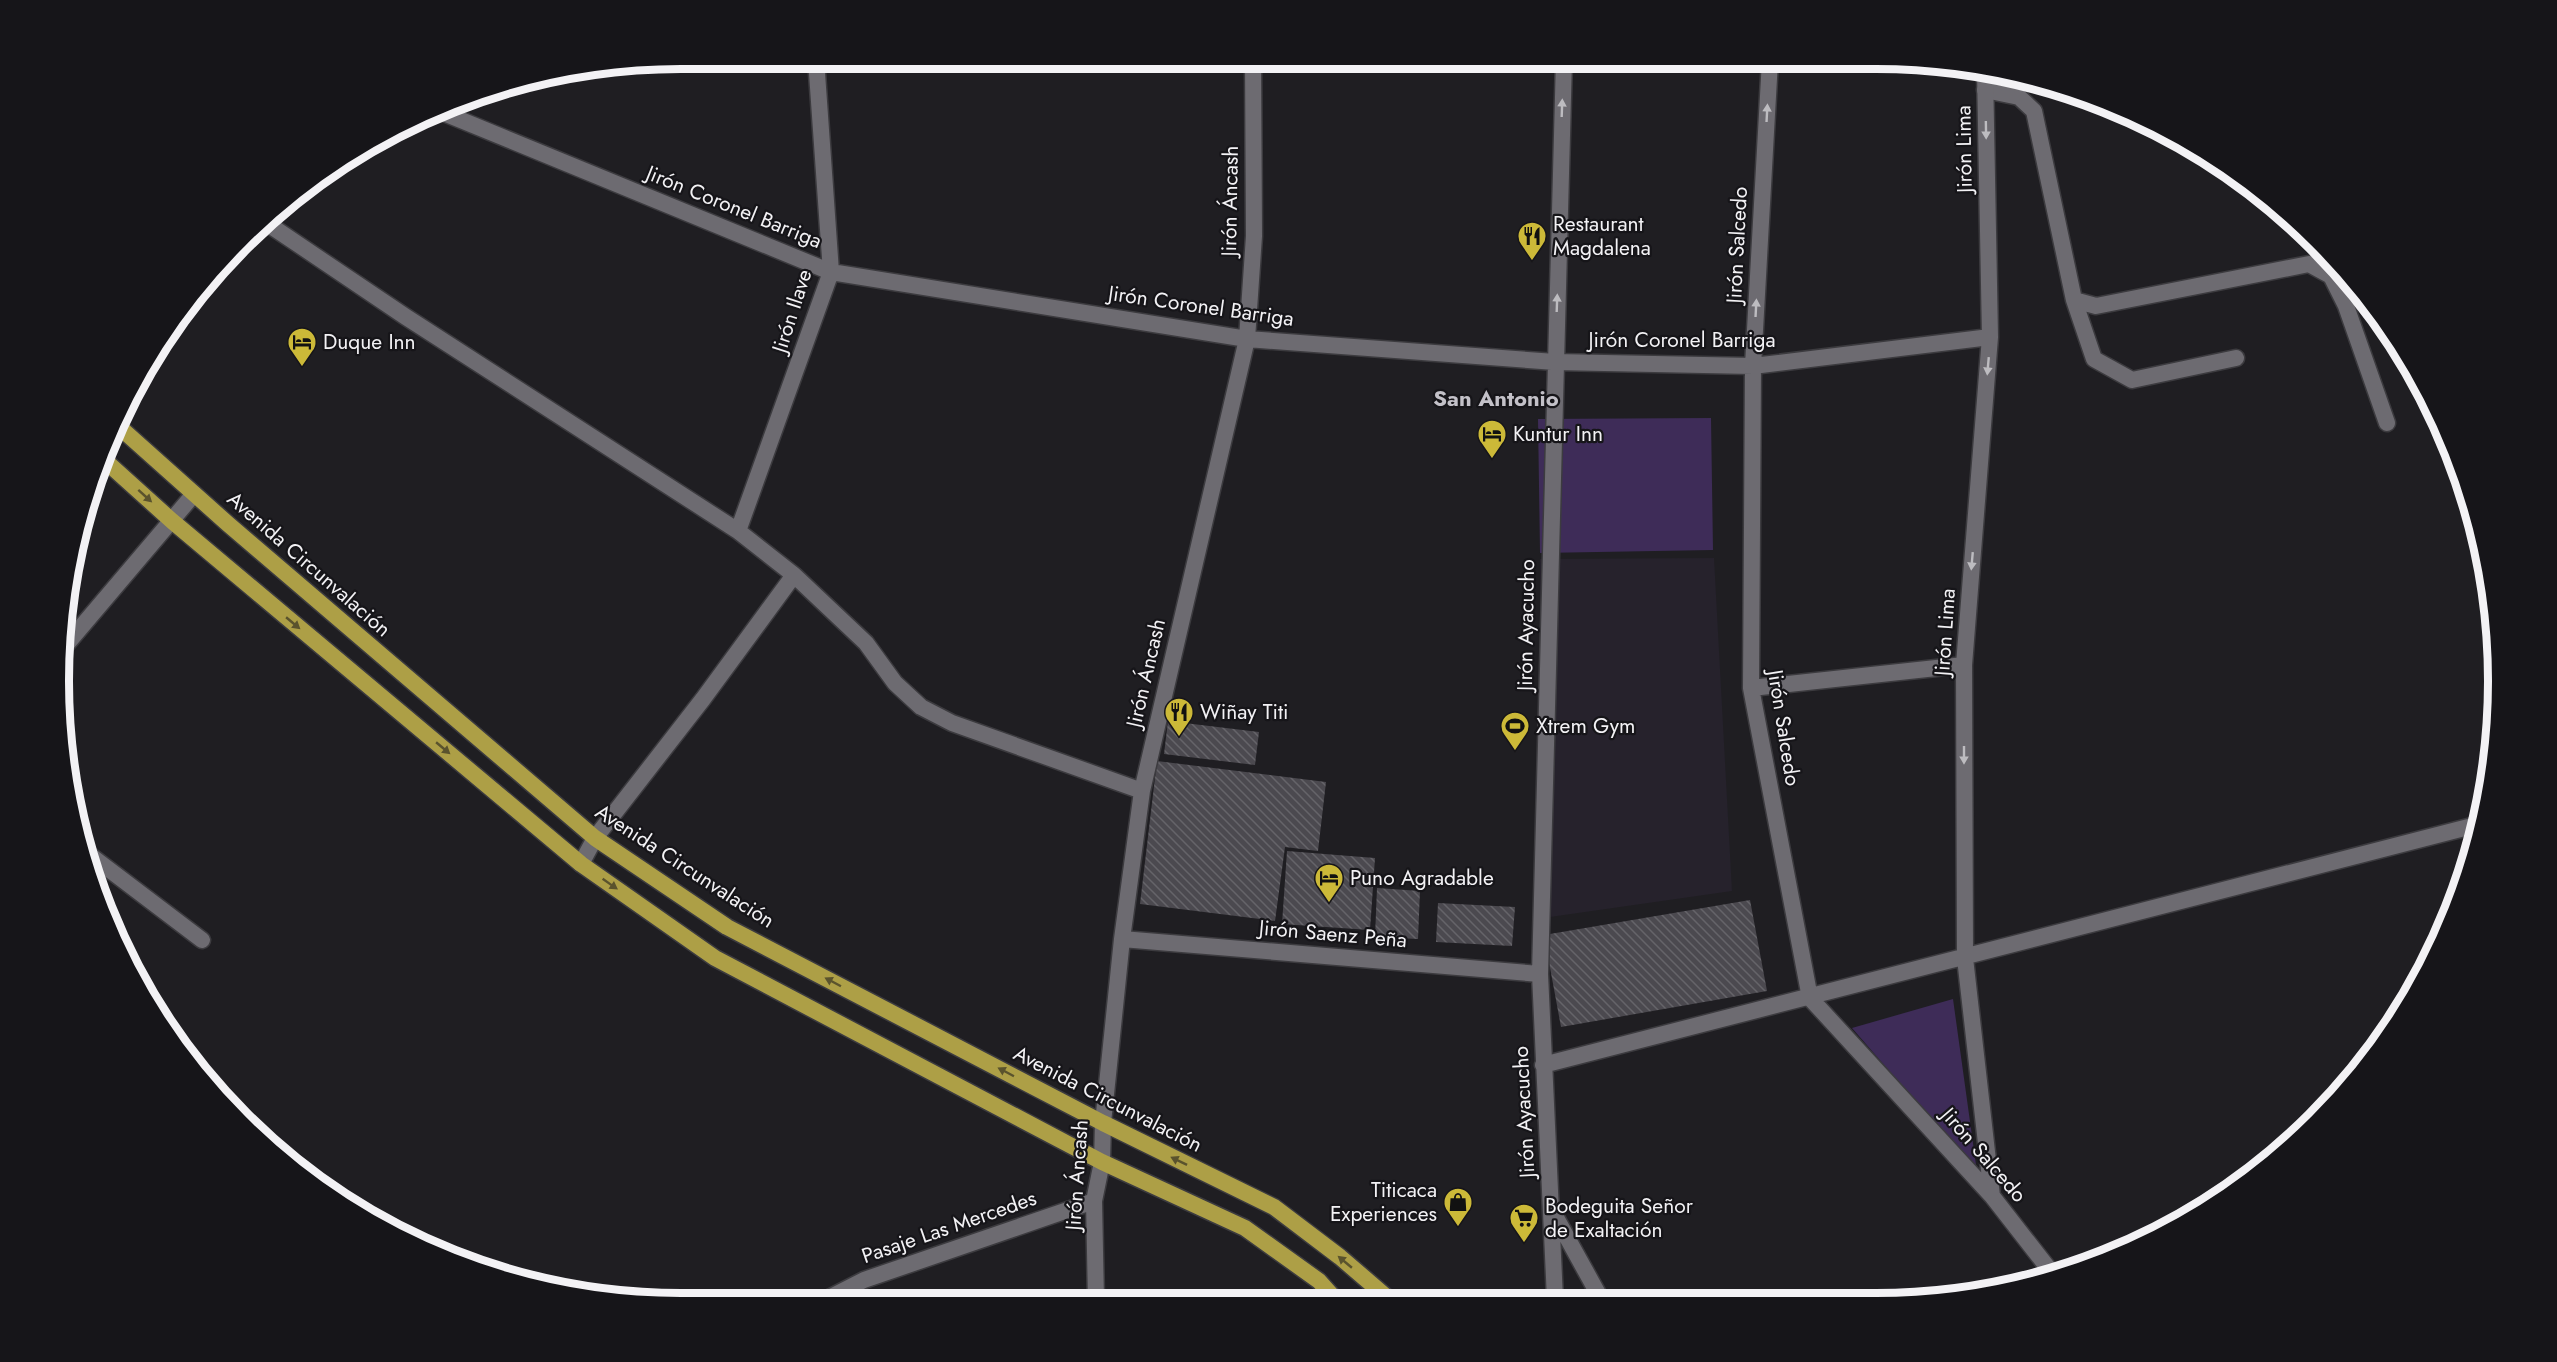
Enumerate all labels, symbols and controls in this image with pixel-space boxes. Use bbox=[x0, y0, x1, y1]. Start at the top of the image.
one-way arrow bbox=[1557, 99, 1567, 118]
one-way arrow bbox=[1763, 104, 1772, 123]
street label: Jirón Lima bbox=[1948, 105, 1980, 196]
one-way arrow bbox=[1981, 120, 1991, 139]
street label: Jirón Áncash bbox=[1214, 145, 1246, 260]
street label: Jirón Coronel Barriga bbox=[639, 157, 826, 256]
street label: Jirón Salcedo bbox=[1719, 186, 1755, 307]
place label: Restaurant Magdalena bbox=[1553, 209, 1651, 263]
restaurant icon: Restaurant Magdalena bbox=[1516, 220, 1548, 262]
street label: Jirón Ilave bbox=[764, 265, 820, 359]
street label: Jirón Coronel Barriga bbox=[1103, 278, 1296, 334]
one-way arrow bbox=[1552, 294, 1562, 313]
one-way arrow bbox=[1751, 298, 1761, 317]
street label: Jirón Coronel Barriga bbox=[1585, 325, 1776, 355]
hotel icon: Duque Inn bbox=[286, 326, 318, 368]
place label: Duque Inn bbox=[323, 327, 416, 357]
one-way arrow bbox=[1983, 357, 1993, 376]
district label: San Antonio bbox=[1433, 382, 1559, 414]
hotel icon: Kuntur Inn bbox=[1476, 418, 1508, 460]
place label: Kuntur Inn bbox=[1513, 419, 1603, 449]
street label: Avenida Circunvalación bbox=[221, 484, 397, 644]
one-way arrow bbox=[137, 489, 152, 503]
one-way arrow bbox=[1968, 551, 1977, 570]
street label: Jirón Ayacucho bbox=[1510, 559, 1542, 694]
street label: Jirón Lima bbox=[1927, 587, 1963, 680]
one-way arrow bbox=[285, 616, 301, 629]
street label: Jirón Áncash bbox=[1118, 616, 1173, 733]
street label: Jirón Salcedo bbox=[1760, 665, 1808, 788]
restaurant icon: Wiñay Titi bbox=[1163, 696, 1195, 738]
place label: Wiñay Titi bbox=[1200, 697, 1289, 727]
sports icon: Xtrem Gym bbox=[1499, 710, 1531, 752]
place label: Xtrem Gym bbox=[1536, 711, 1635, 741]
one-way arrow bbox=[435, 741, 450, 754]
one-way arrow bbox=[1959, 746, 1969, 765]
street label: Avenida Circunvalación bbox=[589, 797, 781, 935]
hotel icon: Puno Agradable bbox=[1313, 862, 1345, 904]
place label: Puno Agradable bbox=[1350, 863, 1494, 893]
one-way arrow bbox=[602, 878, 618, 889]
street label: Jirón Saenz Peña bbox=[1255, 912, 1408, 955]
one-way arrow bbox=[824, 977, 841, 987]
street label: Avenida Circunvalación bbox=[1008, 1038, 1208, 1160]
street label: Jirón Ayacucho bbox=[1506, 1045, 1543, 1182]
one-way arrow bbox=[997, 1067, 1014, 1077]
street label: Jirón Salcedo bbox=[1932, 1099, 2034, 1209]
street label: Jirón Áncash bbox=[1058, 1119, 1096, 1234]
one-way arrow bbox=[1171, 1156, 1188, 1165]
place label: Titicaca Experiences bbox=[1330, 1175, 1437, 1229]
street label: Pasaje Las Mercedes bbox=[858, 1183, 1040, 1271]
shop icon: Titicaca Experiences bbox=[1442, 1186, 1474, 1228]
place label: Bodeguita Señor de Exaltación bbox=[1545, 1191, 1694, 1245]
supermarket icon: Bodeguita Señor de Exaltación bbox=[1508, 1202, 1540, 1244]
one-way arrow bbox=[1338, 1256, 1353, 1269]

